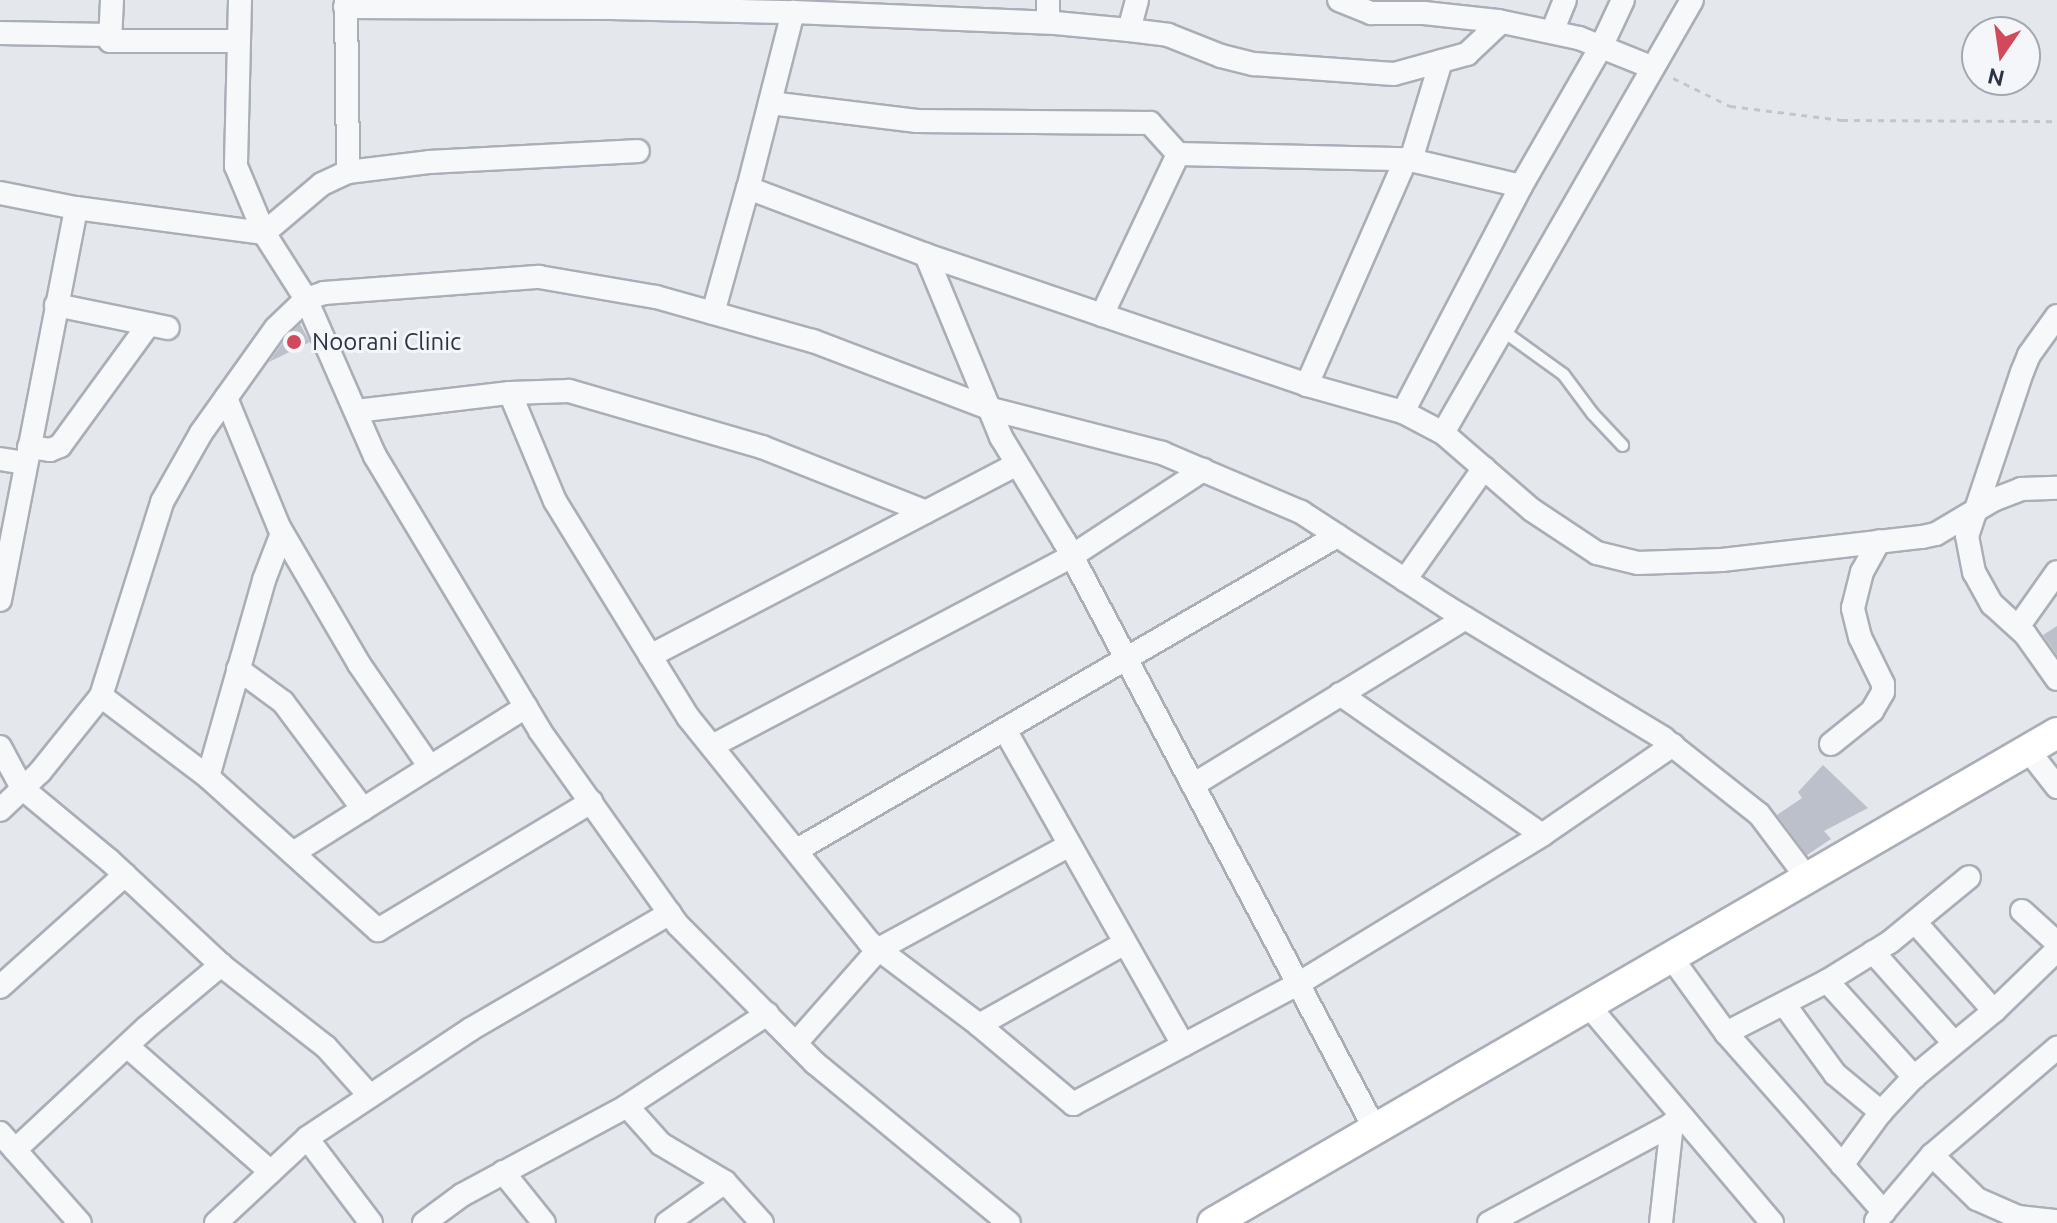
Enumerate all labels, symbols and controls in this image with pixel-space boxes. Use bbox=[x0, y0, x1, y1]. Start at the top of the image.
north arrow bbox=[1961, 16, 2041, 96]
text: N bbox=[1985, 64, 2007, 92]
place label: Noorani Clinic bbox=[312, 328, 461, 356]
marker: Noorani Clinic bbox=[283, 331, 305, 353]

